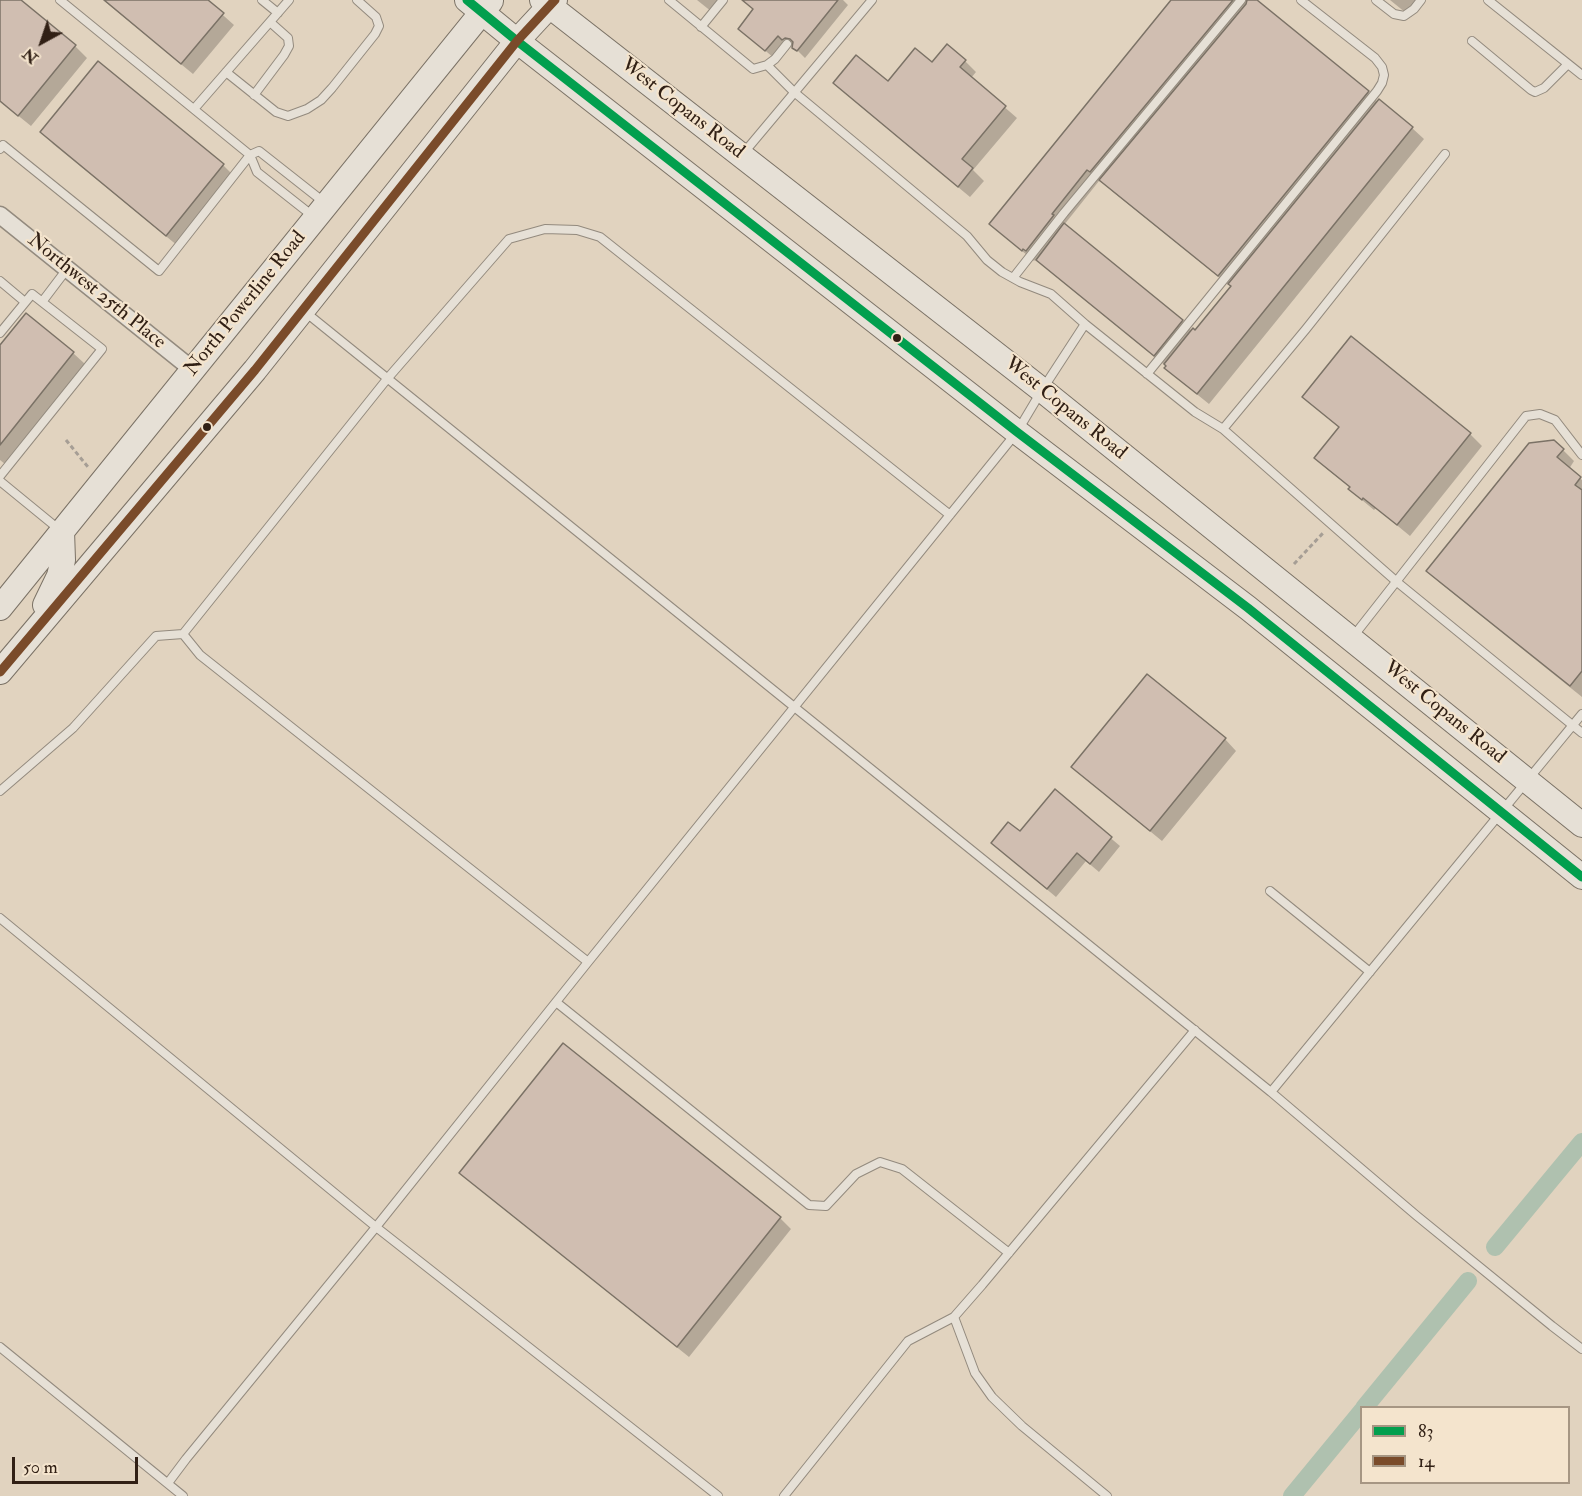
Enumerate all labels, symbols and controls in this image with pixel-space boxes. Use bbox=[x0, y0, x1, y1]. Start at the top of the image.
north arrow bbox=[12, 12, 72, 72]
text: N bbox=[19, 44, 42, 68]
street label: West Copans Road bbox=[615, 53, 749, 165]
street label: North Powerline Road bbox=[180, 227, 312, 381]
street label: Northwest 25th Place bbox=[22, 229, 170, 355]
unlabelled marker bbox=[891, 332, 903, 344]
street label: West Copans Road bbox=[999, 352, 1131, 466]
unlabelled marker bbox=[201, 421, 213, 433]
street label: West Copans Road bbox=[1378, 656, 1510, 770]
legend bbox=[1360, 1406, 1570, 1484]
text: 83 bbox=[1418, 1420, 1433, 1443]
scale bar bbox=[15, 1445, 141, 1483]
text: 14 bbox=[1418, 1450, 1434, 1473]
text: 50 m bbox=[23, 1456, 58, 1479]

